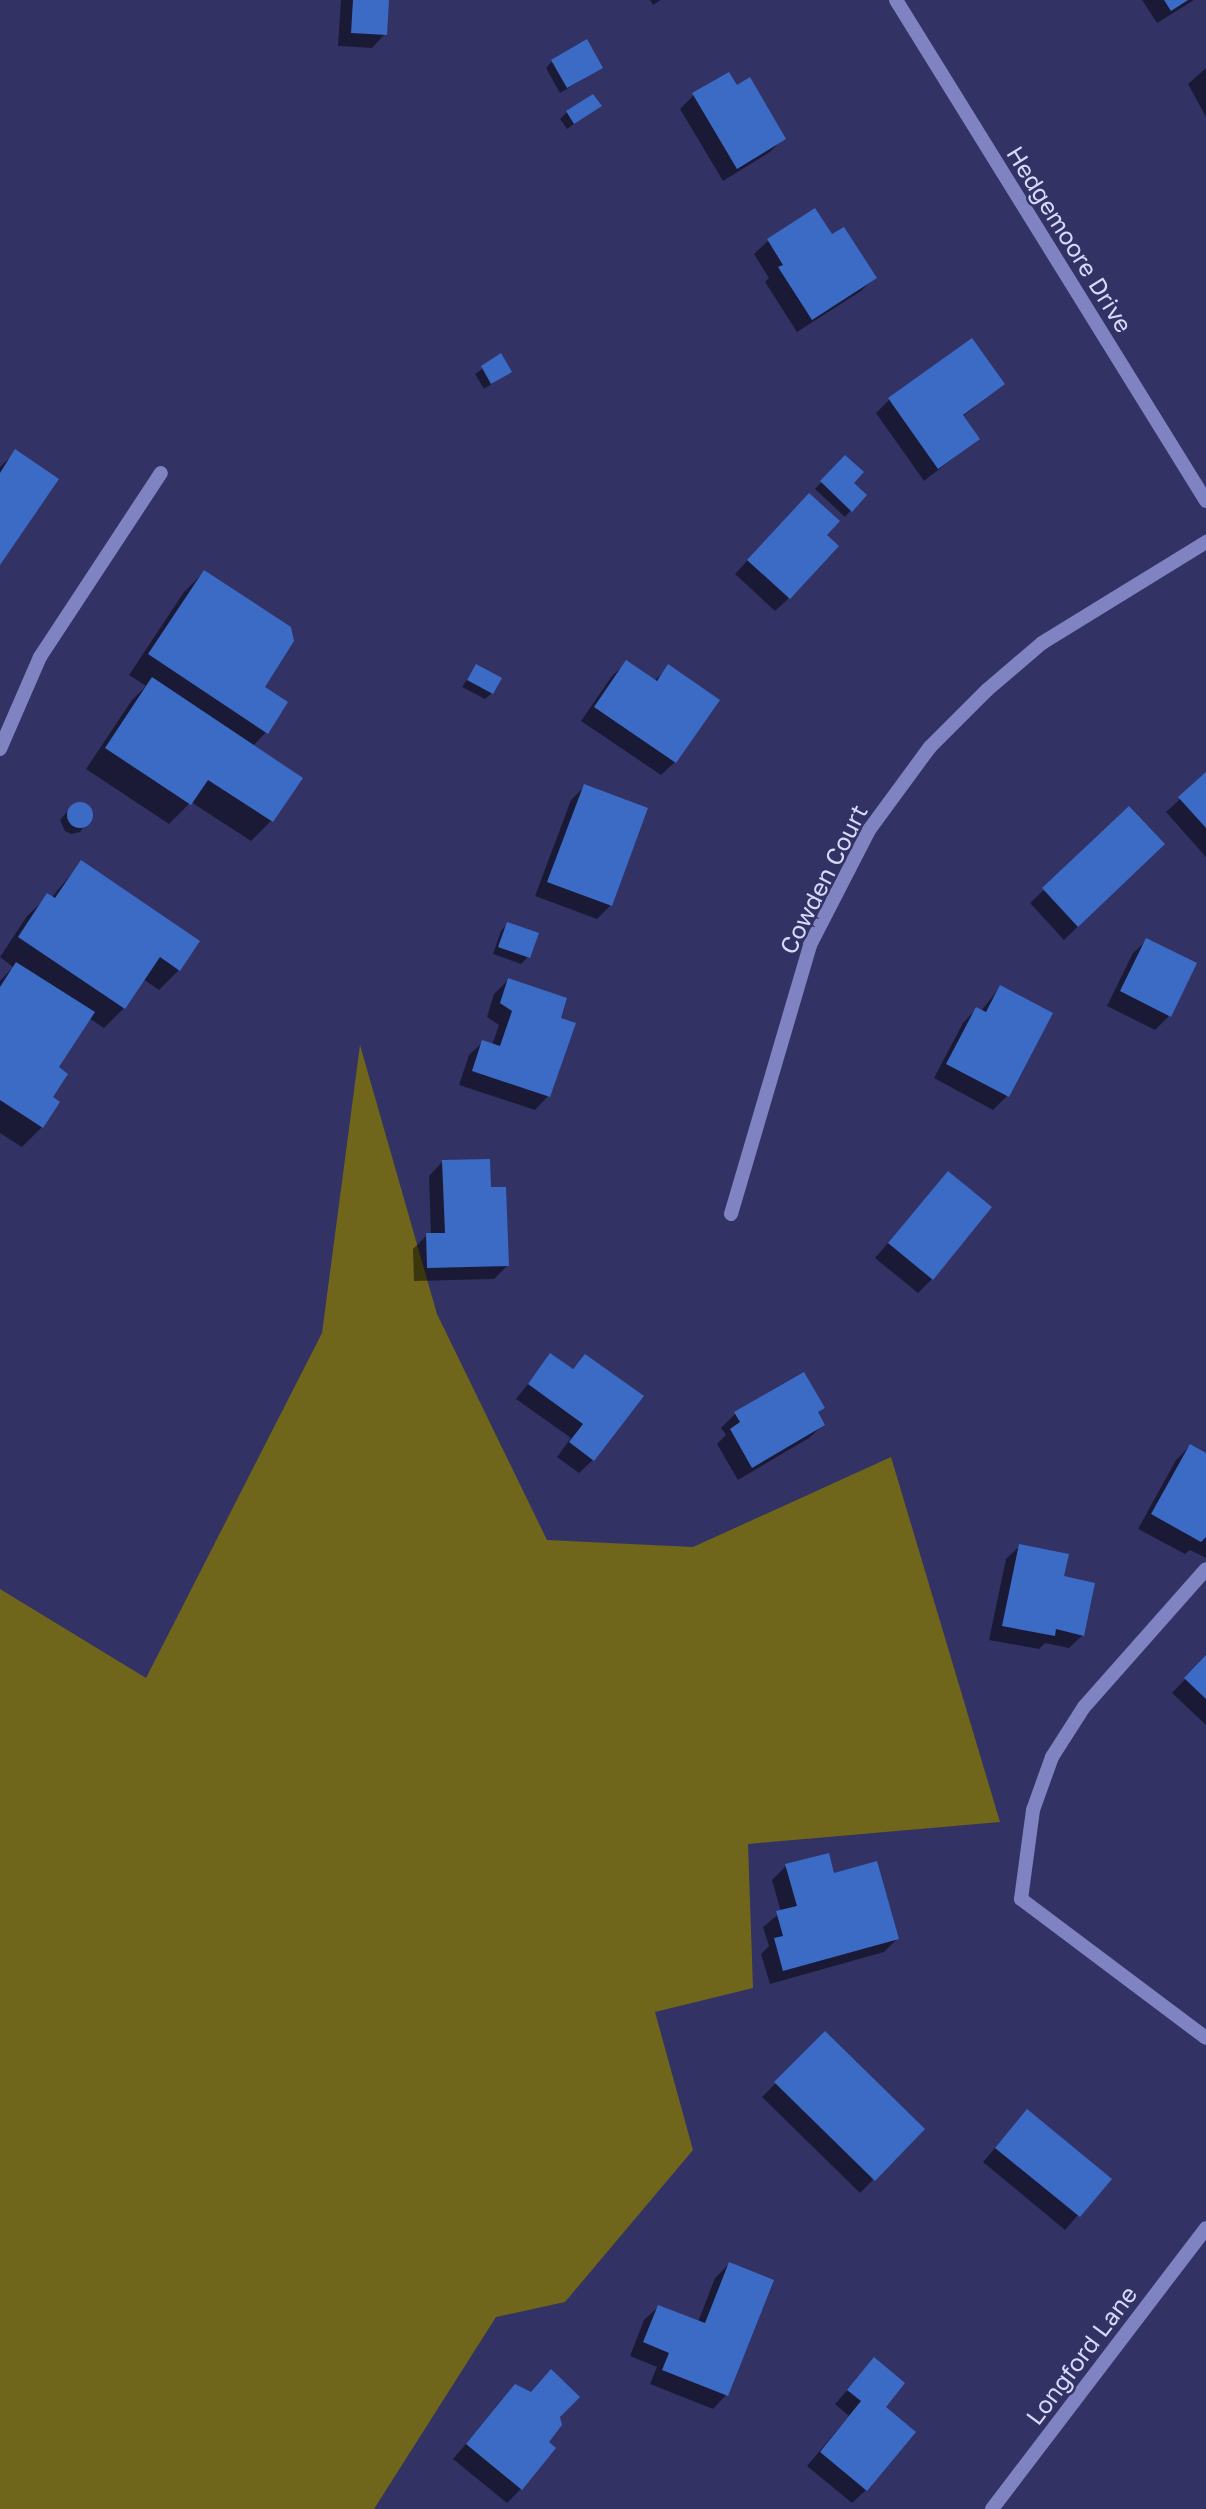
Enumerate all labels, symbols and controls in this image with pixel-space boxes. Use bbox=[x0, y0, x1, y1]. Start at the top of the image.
street label: Hedgemoore Drive bbox=[1001, 141, 1139, 337]
street label: Cowden Court bbox=[773, 799, 873, 959]
street label: Longford Lane bbox=[1019, 2280, 1143, 2430]

